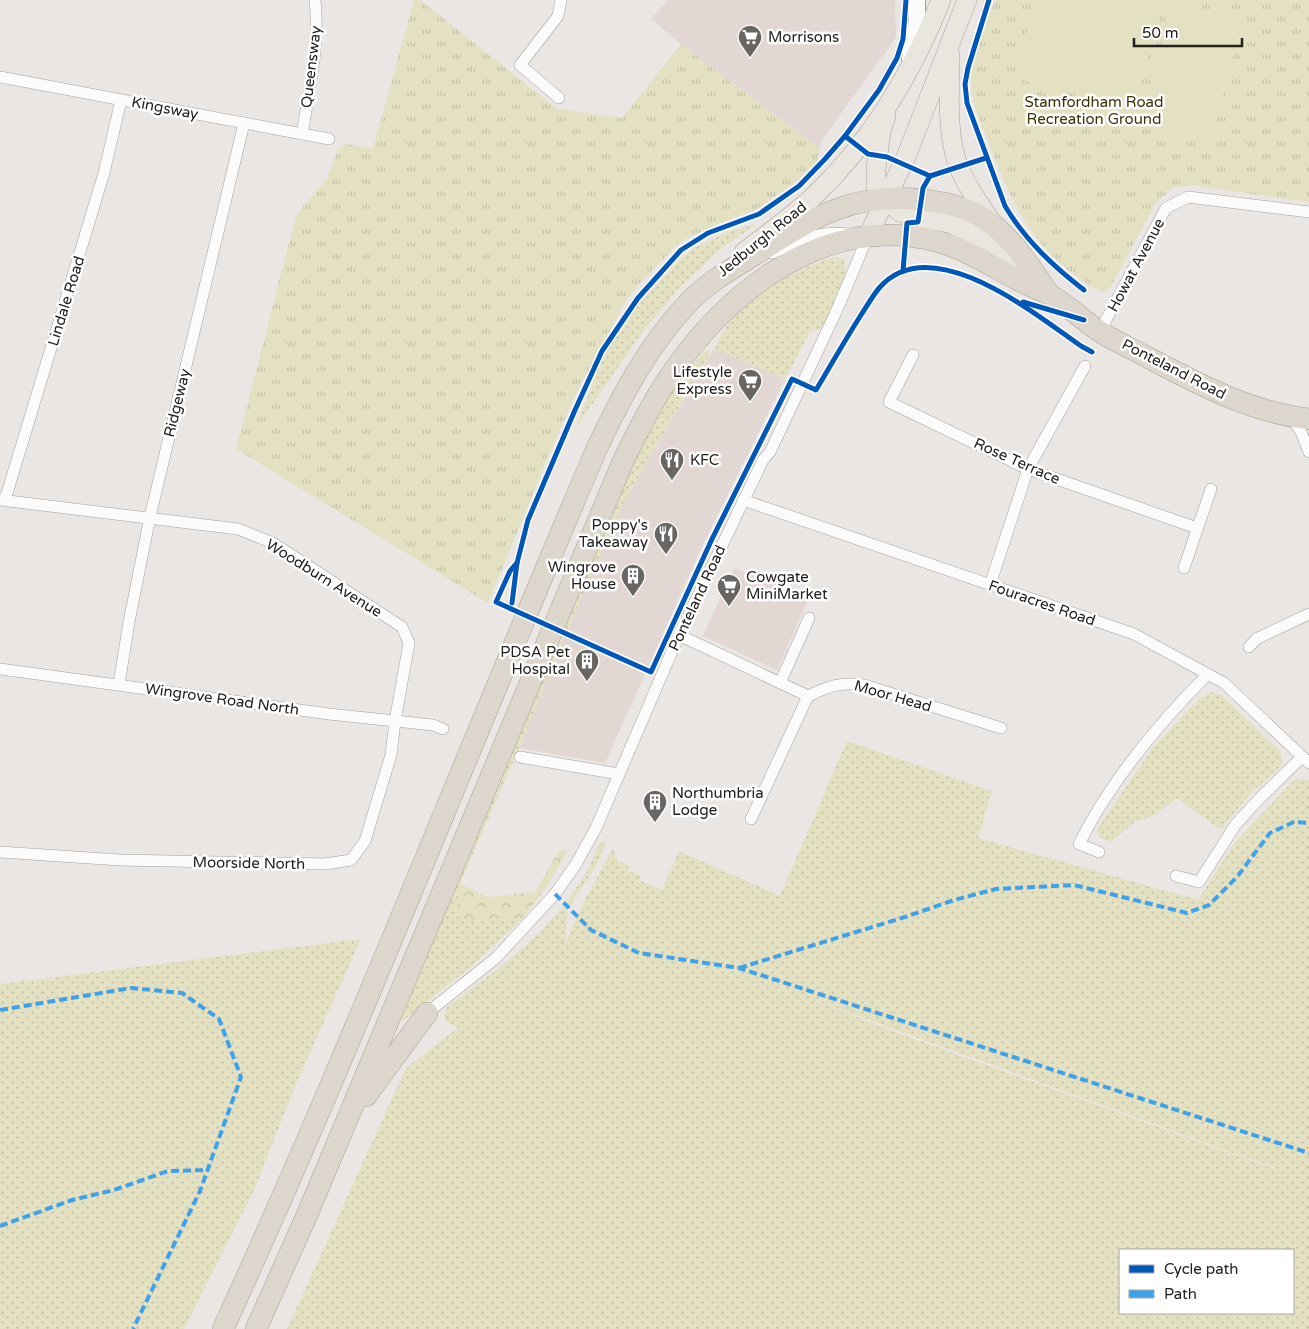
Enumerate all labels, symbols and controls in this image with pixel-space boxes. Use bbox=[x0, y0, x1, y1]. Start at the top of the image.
scale bar bbox=[1134, 15, 1242, 47]
supermarket icon: Morrisons bbox=[737, 24, 763, 58]
text: 50 m bbox=[1142, 24, 1179, 42]
street label: Queensway bbox=[297, 25, 325, 109]
place label: Morrisons bbox=[768, 28, 839, 46]
street label: Kingsway bbox=[130, 93, 200, 123]
park label: Stamfordham Road Recreation Ground bbox=[1025, 93, 1163, 128]
street label: Jedburgh Road bbox=[714, 198, 810, 280]
street label: Howat Avenue bbox=[1104, 215, 1168, 315]
street label: Lindale Road bbox=[44, 254, 88, 348]
street label: Ponteland Road bbox=[1119, 335, 1229, 403]
place label: Lifestyle Express bbox=[673, 363, 732, 398]
street label: Ridgeway bbox=[160, 367, 194, 439]
supermarket icon: Lifestyle Express bbox=[737, 368, 763, 402]
street label: Rose Terrace bbox=[971, 434, 1063, 488]
restaurant icon: KFC bbox=[659, 447, 685, 481]
place label: KFC bbox=[690, 451, 719, 469]
place label: Poppy's Takeaway bbox=[579, 516, 648, 551]
restaurant icon: Poppy's Takeaway bbox=[653, 521, 679, 555]
street label: Woodburn Avenue bbox=[263, 535, 385, 621]
street label: Ponteland Road bbox=[665, 542, 729, 654]
place label: Wingrove House bbox=[548, 558, 616, 593]
building icon: Wingrove House bbox=[620, 563, 646, 597]
place label: Cowgate MiniMarket bbox=[746, 568, 828, 603]
supermarket icon: Cowgate MiniMarket bbox=[716, 573, 742, 607]
street label: Fouracres Road bbox=[986, 576, 1098, 630]
place label: PDSA Pet Hospital bbox=[500, 643, 570, 678]
building icon: PDSA Pet Hospital bbox=[574, 648, 600, 682]
street label: Moor Head bbox=[852, 676, 934, 716]
street label: Wingrove Road North bbox=[144, 679, 300, 719]
place label: Northumbria Lodge bbox=[672, 784, 764, 819]
building icon: Northumbria Lodge bbox=[642, 789, 668, 823]
street label: Moorside North bbox=[193, 853, 305, 873]
legend bbox=[1119, 1249, 1294, 1314]
text: Cycle path bbox=[1164, 1260, 1238, 1278]
text: Path bbox=[1164, 1285, 1197, 1303]

